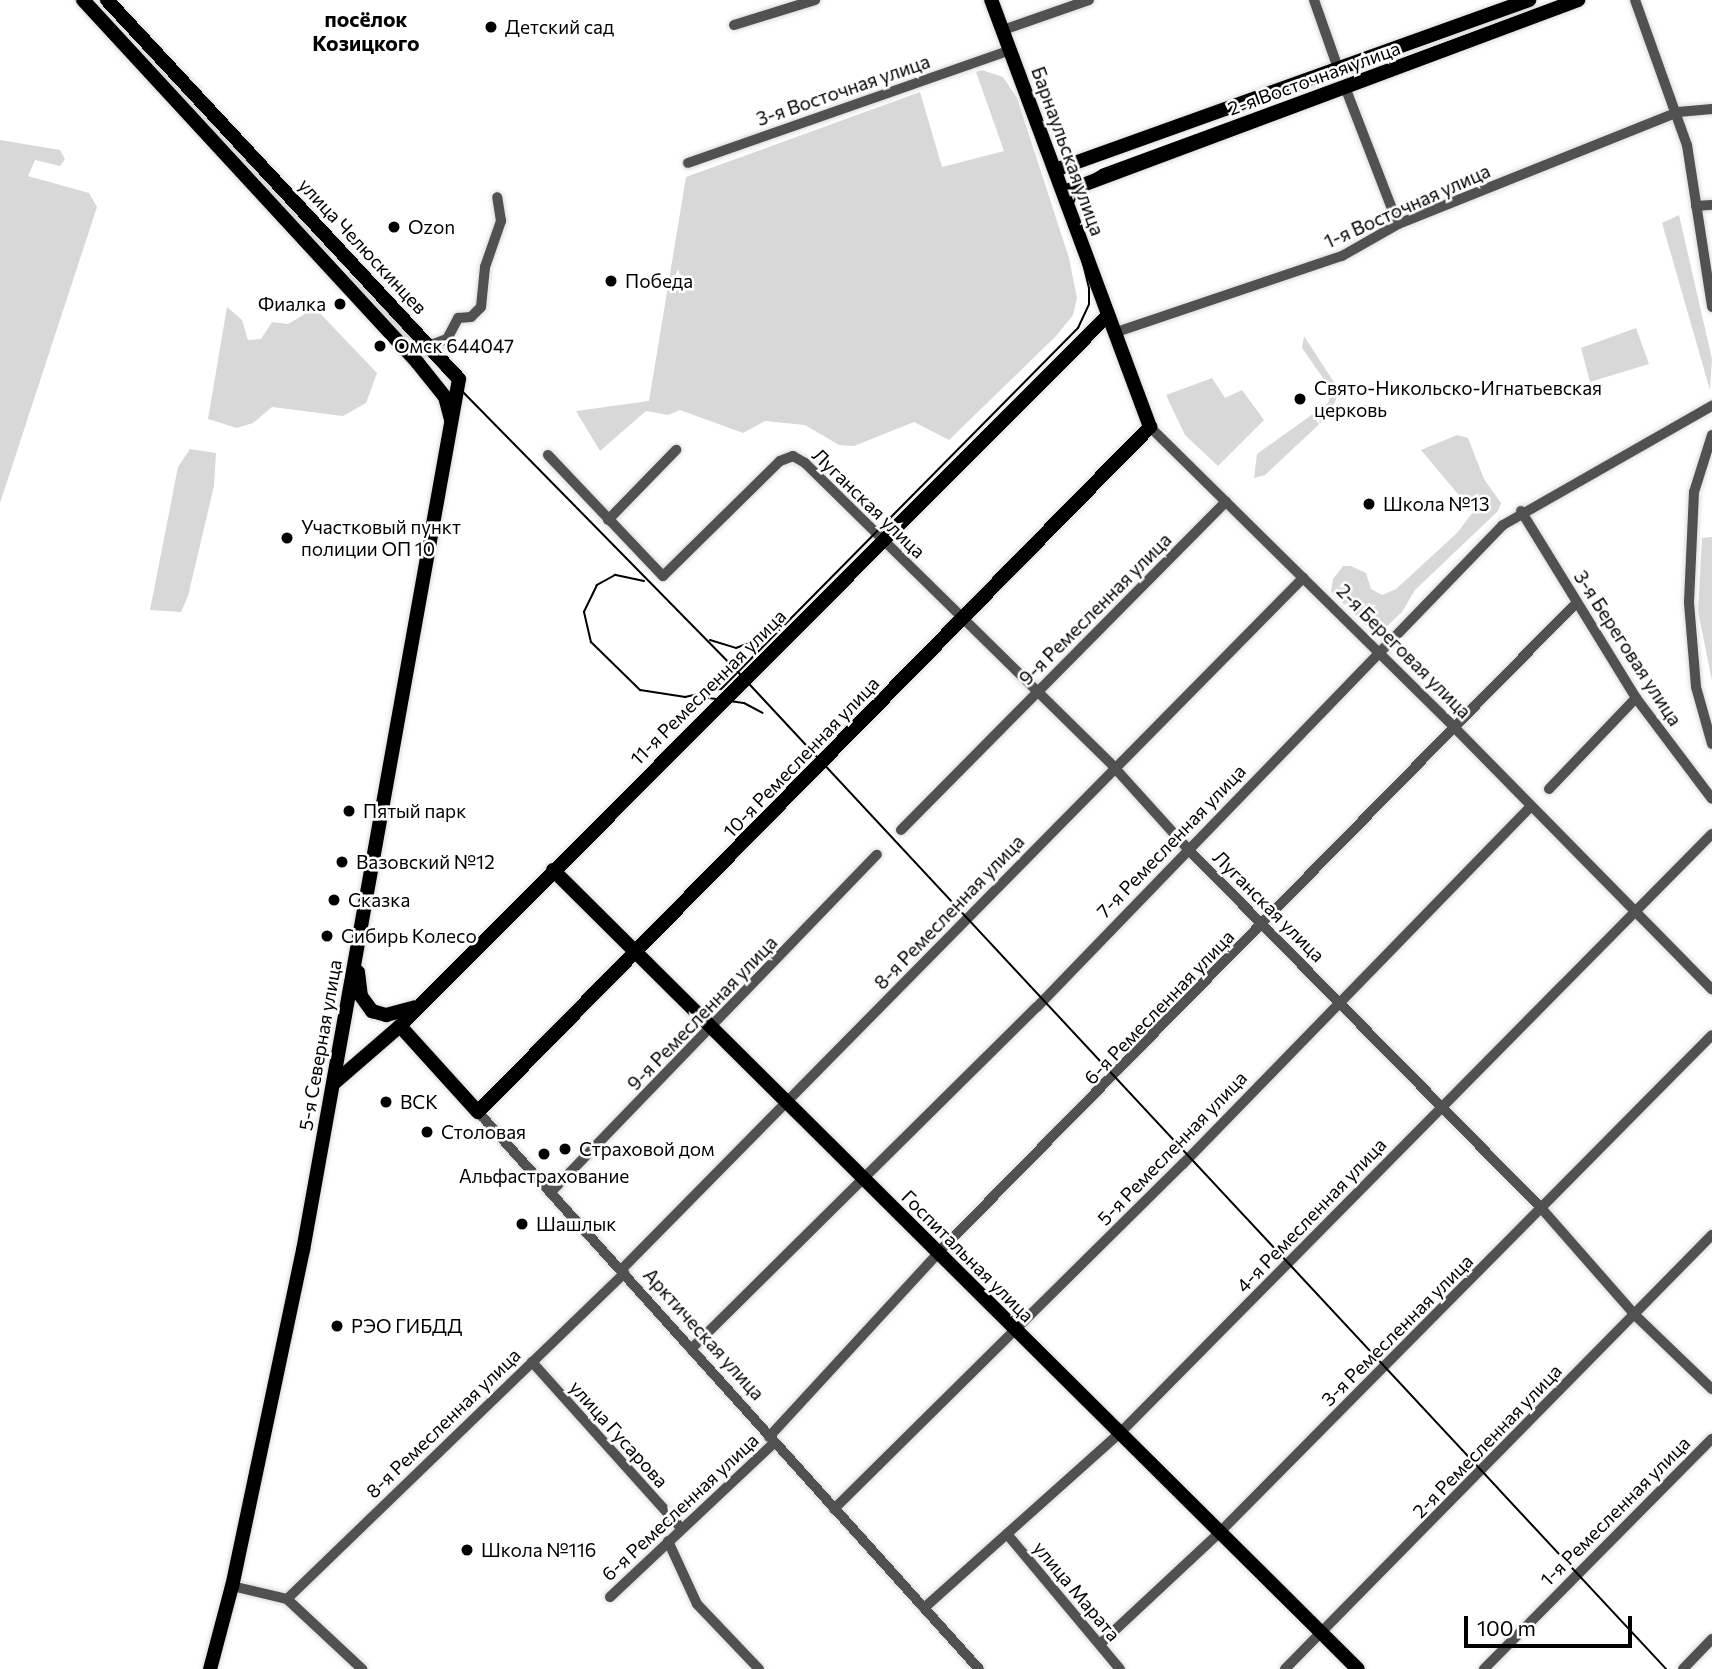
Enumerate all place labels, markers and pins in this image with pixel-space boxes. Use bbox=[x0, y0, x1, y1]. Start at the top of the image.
place label: Детский сад bbox=[505, 16, 614, 38]
marker: Детский сад bbox=[483, 19, 499, 35]
place label: Ozon bbox=[408, 216, 455, 238]
marker: Ozon bbox=[386, 219, 402, 235]
place label: Победа bbox=[625, 270, 693, 292]
marker: Победа bbox=[603, 273, 619, 289]
place label: Фиалка bbox=[258, 293, 326, 315]
marker: Фиалка bbox=[332, 296, 348, 312]
place label: Омск 644047 bbox=[394, 335, 514, 357]
marker: Омск 644047 bbox=[372, 338, 388, 354]
place label: Свято-Никольско-Игнатьевская церковь bbox=[1314, 377, 1602, 421]
marker: Свято-Никольско-Игнатьевская церковь bbox=[1292, 391, 1308, 407]
place label: Школа №13 bbox=[1383, 493, 1489, 515]
marker: Школа №13 bbox=[1361, 496, 1377, 512]
place label: Участковый пункт полиции ОП 10 bbox=[301, 516, 461, 560]
marker: Участковый пункт полиции ОП 10 bbox=[279, 530, 295, 546]
place label: Пятый парк bbox=[363, 800, 466, 822]
marker: Пятый парк bbox=[341, 803, 357, 819]
place label: Вазовский №12 bbox=[356, 851, 495, 873]
marker: Вазовский №12 bbox=[334, 854, 350, 870]
place label: Сказка bbox=[348, 889, 410, 911]
marker: Сказка bbox=[326, 892, 342, 908]
place label: Сибирь Колесо bbox=[341, 925, 477, 947]
marker: Сибирь Колесо bbox=[319, 928, 335, 944]
place label: ВСК bbox=[400, 1091, 438, 1113]
marker: ВСК bbox=[378, 1094, 394, 1110]
place label: Столовая bbox=[441, 1121, 526, 1143]
marker: Столовая bbox=[419, 1124, 435, 1140]
place label: Страховой дом bbox=[579, 1138, 715, 1160]
marker: Страховой дом bbox=[557, 1141, 573, 1157]
marker: Альфастрахование bbox=[536, 1146, 552, 1162]
place label: Альфастрахование bbox=[459, 1165, 629, 1187]
place label: Шашлык bbox=[536, 1213, 616, 1235]
marker: Шашлык bbox=[514, 1216, 530, 1232]
place label: РЭО ГИБДД bbox=[351, 1315, 462, 1337]
marker: РЭО ГИБДД bbox=[329, 1318, 345, 1334]
place label: Школа №116 bbox=[481, 1539, 596, 1561]
marker: Школа №116 bbox=[459, 1542, 475, 1558]

